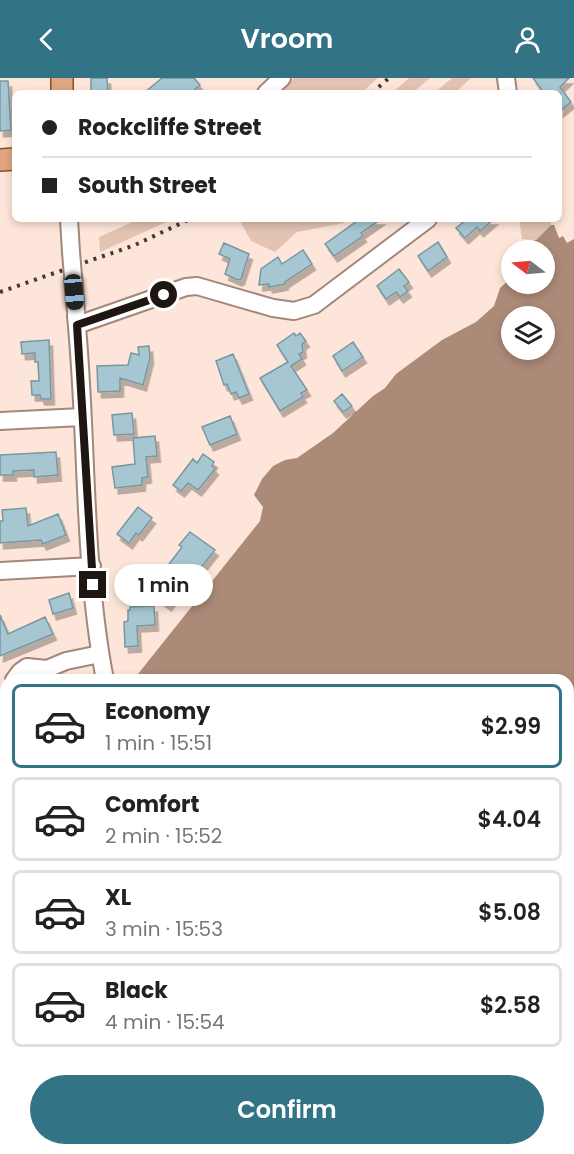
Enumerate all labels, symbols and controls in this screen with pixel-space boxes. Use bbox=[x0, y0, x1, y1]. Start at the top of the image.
text: Vroom bbox=[241, 20, 333, 57]
icon: back bbox=[30, 23, 63, 56]
icon: person bbox=[511, 23, 544, 56]
text: Rockcliffe Street bbox=[78, 112, 262, 143]
text: South Street bbox=[78, 170, 217, 201]
north arrow bbox=[501, 240, 555, 294]
map controls bbox=[501, 240, 555, 360]
car bbox=[63, 273, 85, 311]
route start bbox=[150, 281, 177, 308]
button: layers bbox=[501, 306, 555, 360]
callout: 1 min bbox=[114, 564, 213, 606]
route end bbox=[79, 571, 106, 598]
text: 1 min bbox=[138, 571, 189, 599]
text: Economy bbox=[105, 696, 210, 727]
icon: car bbox=[33, 699, 87, 753]
text: $2.99 bbox=[481, 711, 541, 742]
text: 1 min · 15:51 bbox=[105, 729, 212, 757]
text: Comfort bbox=[105, 789, 199, 820]
icon: car bbox=[33, 792, 87, 846]
text: $4.04 bbox=[478, 804, 541, 835]
text: 2 min · 15:52 bbox=[105, 822, 222, 850]
text: XL bbox=[105, 882, 131, 913]
icon: car bbox=[33, 885, 87, 939]
text: $5.08 bbox=[478, 897, 541, 928]
text: 3 min · 15:53 bbox=[105, 915, 223, 943]
text: Black bbox=[105, 975, 168, 1006]
icon: car bbox=[33, 978, 87, 1032]
text: $2.58 bbox=[480, 990, 541, 1021]
text: 4 min · 15:54 bbox=[105, 1008, 225, 1036]
button: Confirm bbox=[30, 1075, 544, 1144]

